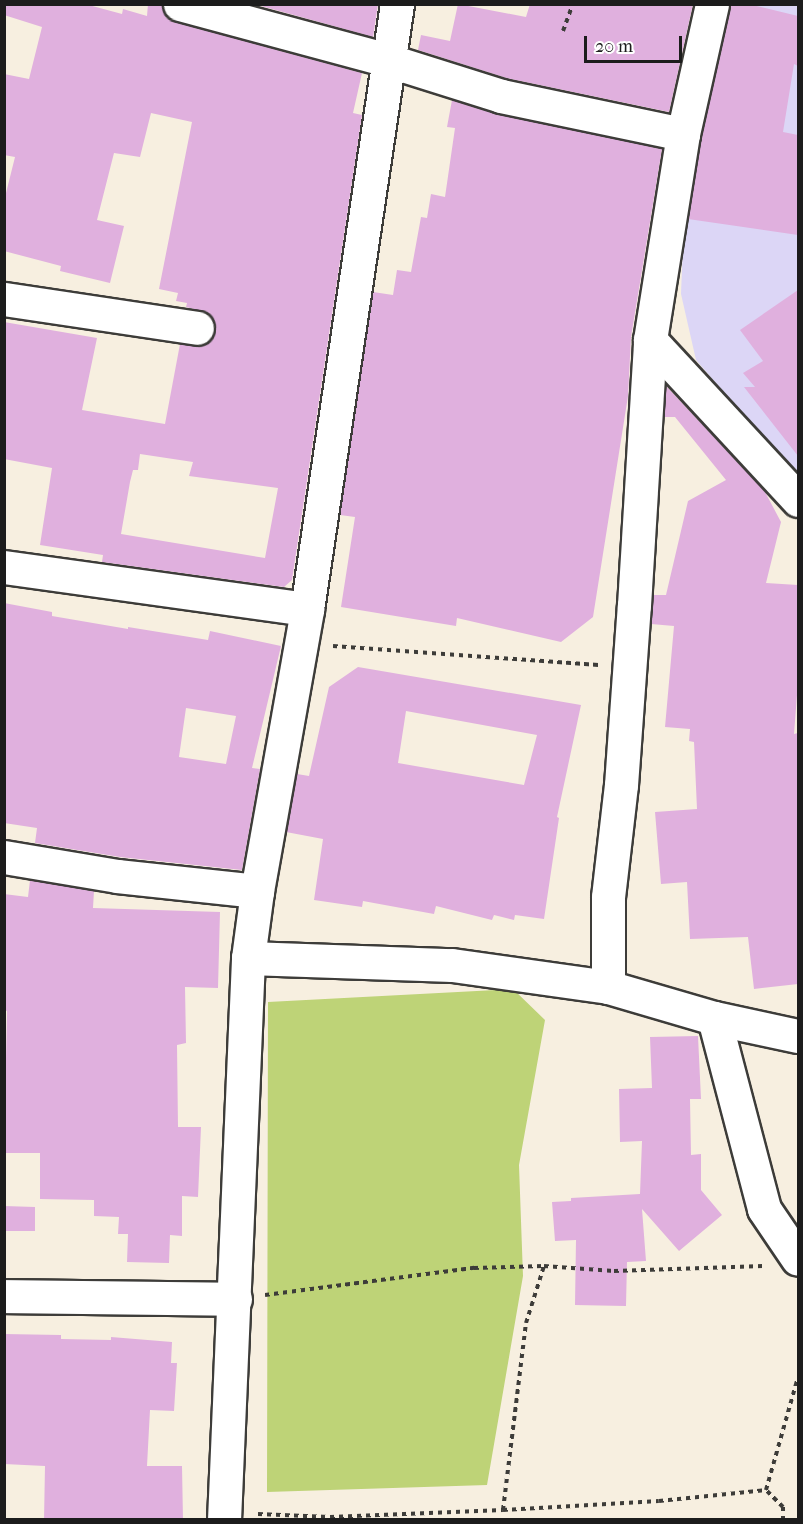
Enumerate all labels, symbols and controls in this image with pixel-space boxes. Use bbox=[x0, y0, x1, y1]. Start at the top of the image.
scale bar bbox=[587, 24, 684, 62]
text: 20 m bbox=[595, 36, 633, 57]

